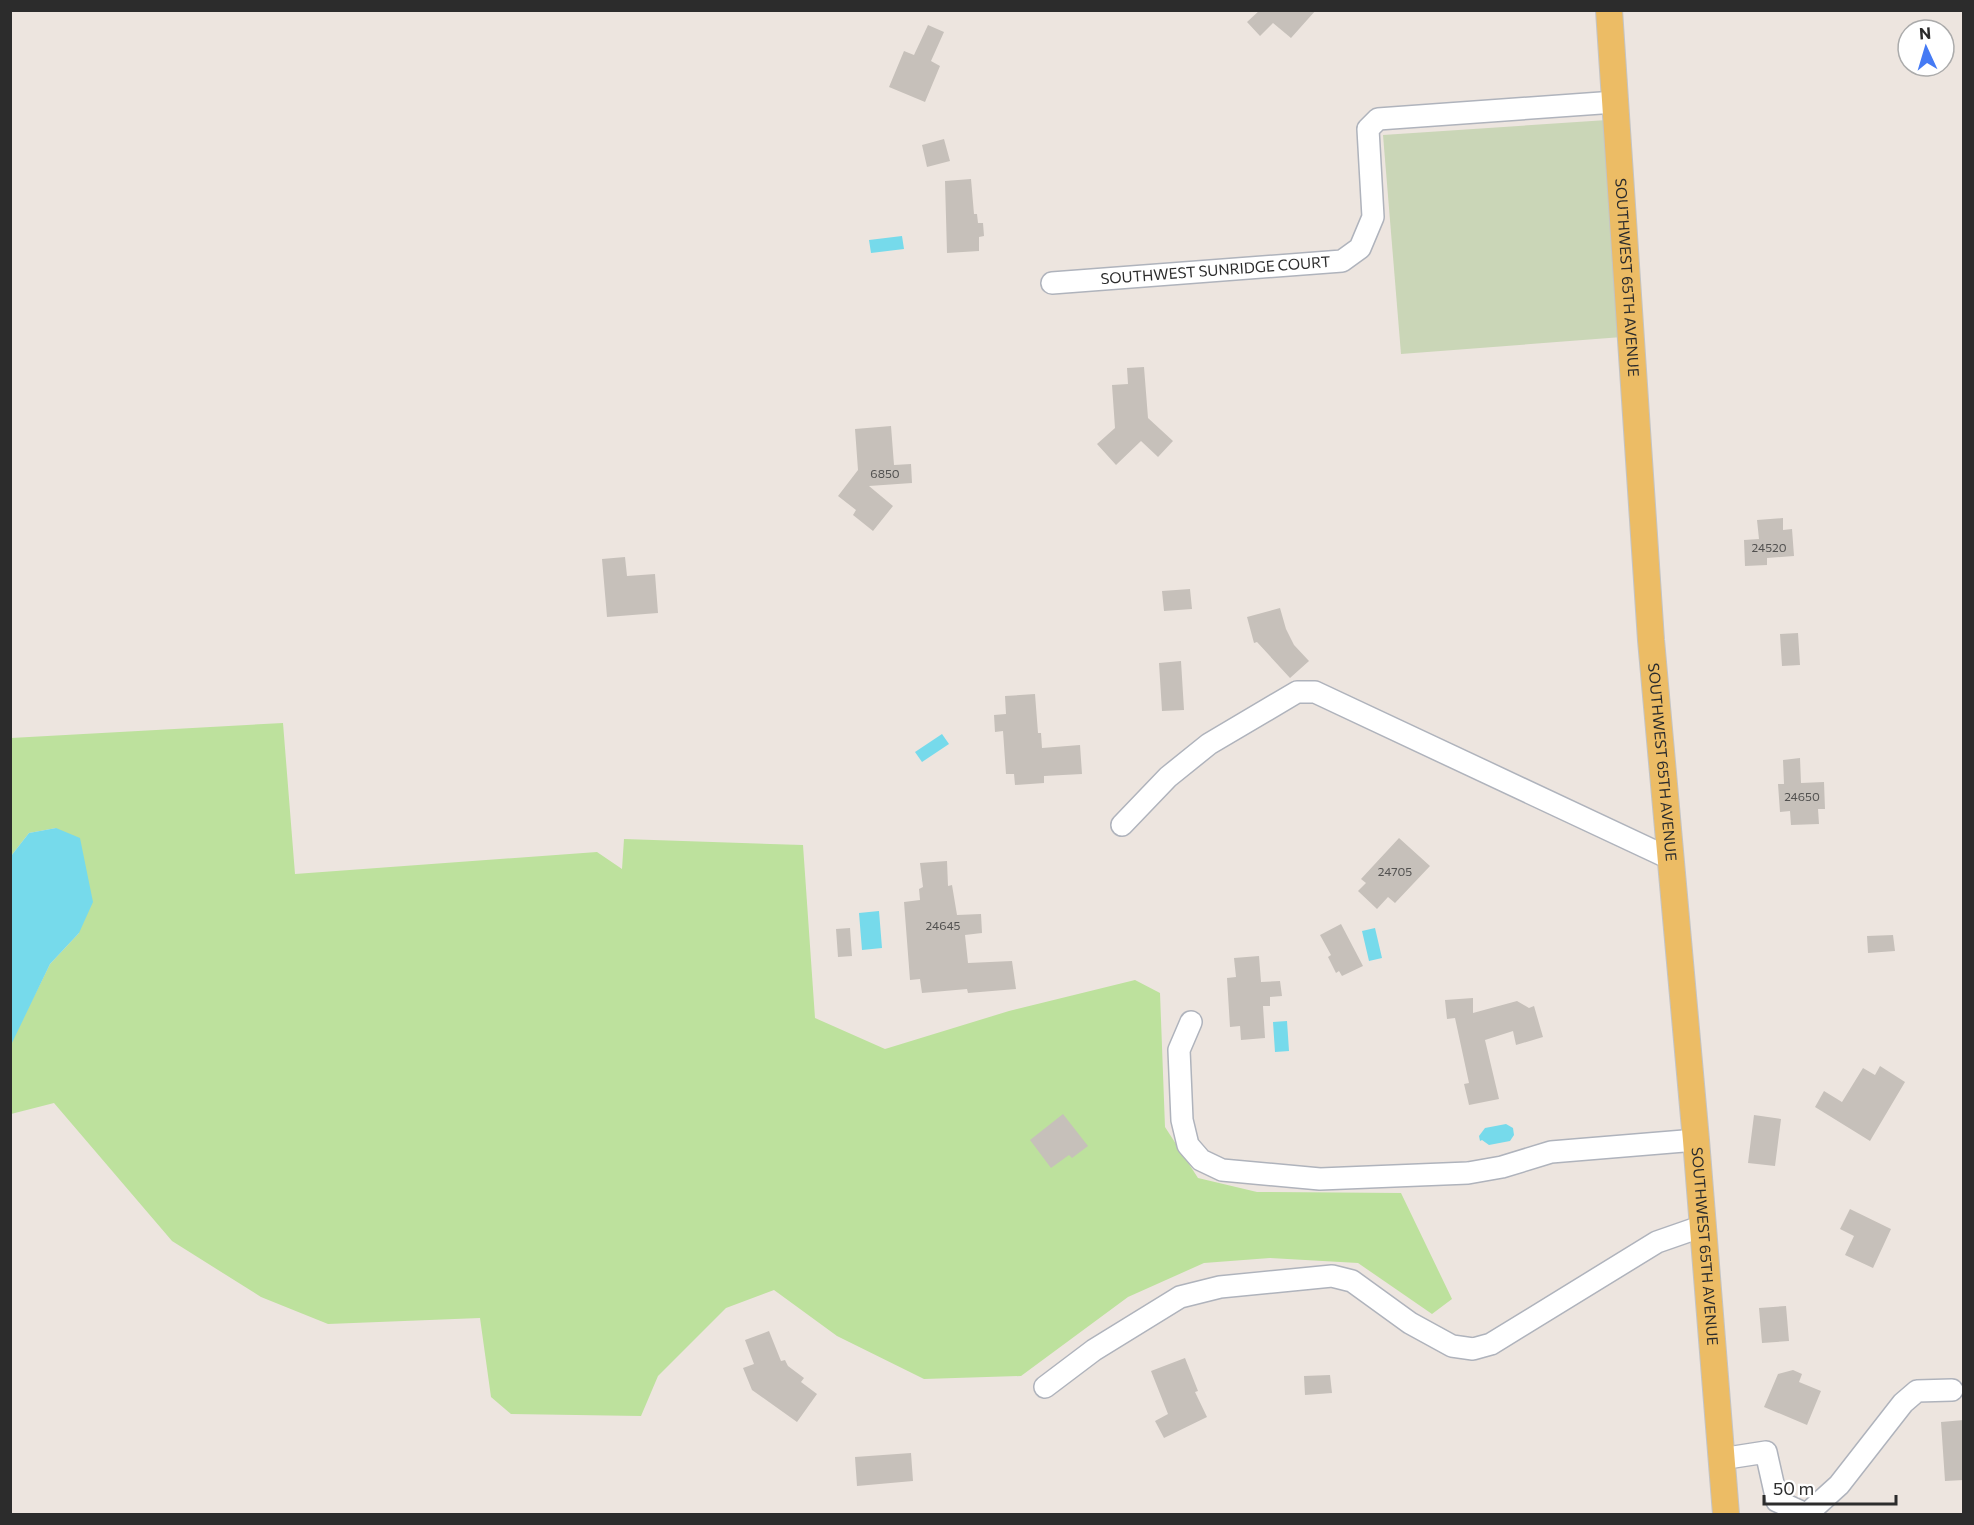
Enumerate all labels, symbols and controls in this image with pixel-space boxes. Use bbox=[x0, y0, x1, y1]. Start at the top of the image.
north arrow bbox=[1896, 18, 1956, 78]
text: N bbox=[1918, 23, 1932, 42]
street label: SOUTHWEST 65TH AVENUE bbox=[1612, 177, 1643, 377]
street label: SOUTHWEST SUNRIDGE COURT bbox=[1100, 252, 1331, 287]
house number: 6850 bbox=[870, 466, 900, 480]
house number: 24520 bbox=[1752, 540, 1787, 554]
street label: SOUTHWEST 65TH AVENUE bbox=[1645, 662, 1681, 862]
house number: 24650 bbox=[1784, 789, 1820, 803]
house number: 24705 bbox=[1378, 864, 1412, 878]
house number: 24645 bbox=[925, 918, 961, 932]
street label: SOUTHWEST 65TH AVENUE bbox=[1689, 1146, 1722, 1346]
scale bar bbox=[1764, 1468, 1896, 1506]
text: 50 m bbox=[1773, 1477, 1814, 1499]

